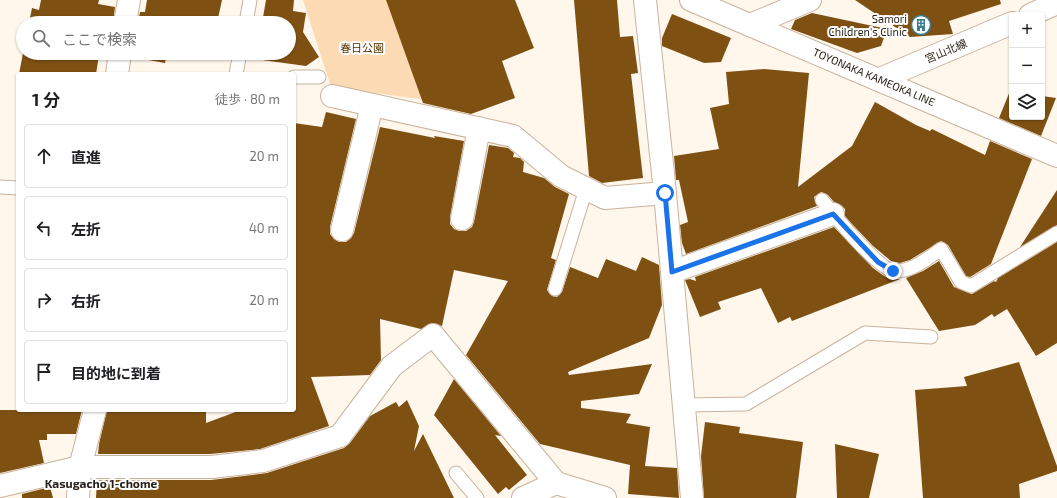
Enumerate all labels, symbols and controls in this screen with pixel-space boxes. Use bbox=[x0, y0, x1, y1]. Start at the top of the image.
place label: Samori Children's Clinic bbox=[828, 12, 907, 38]
map controls bbox=[1009, 12, 1045, 120]
button: + bbox=[1009, 12, 1045, 48]
building icon: Samori Children's Clinic bbox=[910, 14, 932, 36]
search box bbox=[16, 16, 296, 60]
icon: search bbox=[30, 27, 52, 49]
text: ここで検索 bbox=[62, 30, 137, 48]
street label: 宮山北線 bbox=[923, 36, 969, 65]
park label: 春日公園 bbox=[340, 41, 384, 54]
street label: TOYONAKA KAMEOKA LINE bbox=[811, 45, 937, 108]
button: − bbox=[1009, 48, 1045, 84]
button: layers bbox=[1009, 84, 1045, 120]
text: 1 分 bbox=[32, 89, 60, 109]
text: 徒歩 · 80 m bbox=[215, 91, 280, 107]
icon: ahead bbox=[33, 145, 55, 167]
text: 直進 bbox=[71, 148, 101, 166]
text: 20 m bbox=[250, 148, 279, 164]
route start bbox=[656, 184, 674, 202]
icon: left bbox=[33, 217, 55, 239]
text: 左折 bbox=[71, 220, 101, 238]
text: 40 m bbox=[249, 220, 279, 236]
route end bbox=[884, 262, 902, 280]
icon: right bbox=[33, 289, 55, 311]
text: 右折 bbox=[71, 292, 101, 310]
text: 20 m bbox=[250, 292, 279, 308]
icon: arrive bbox=[33, 361, 55, 383]
text: 目的地に到着 bbox=[71, 364, 161, 382]
district label: Kasugacho 1-chome bbox=[45, 476, 158, 490]

